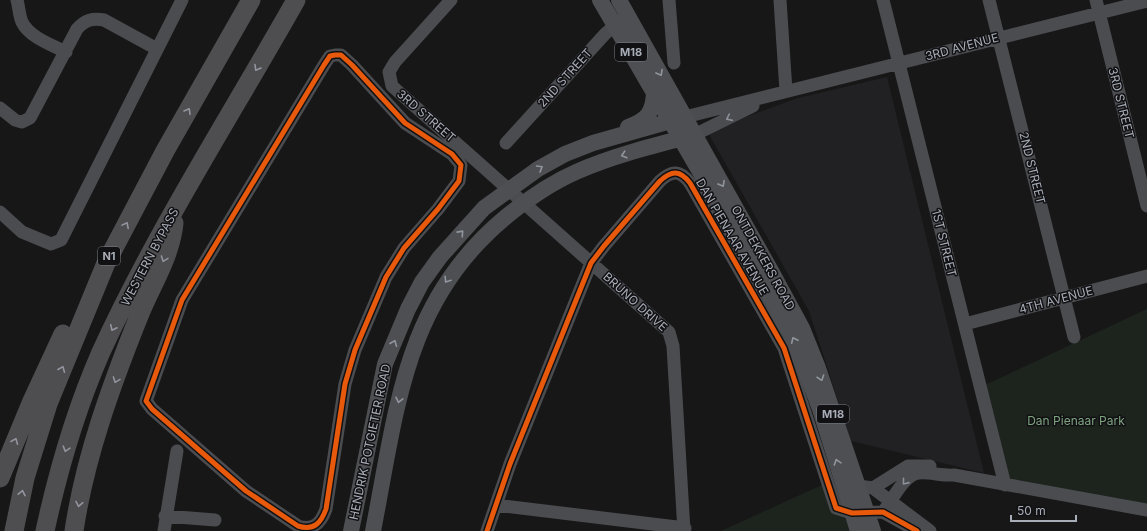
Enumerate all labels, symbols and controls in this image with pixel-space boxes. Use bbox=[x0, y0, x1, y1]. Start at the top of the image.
street label: 3RD AVENUE bbox=[924, 30, 1000, 64]
road number: M18 bbox=[615, 43, 647, 61]
street label: 2ND STREET bbox=[534, 45, 595, 110]
one-way arrow bbox=[255, 63, 262, 71]
street label: 3RD STREET bbox=[1105, 66, 1138, 140]
one-way arrow bbox=[656, 69, 663, 77]
street label: 3RD STREET bbox=[394, 86, 459, 145]
one-way arrow bbox=[183, 108, 190, 115]
one-way arrow bbox=[726, 113, 733, 121]
street label: 2ND STREET bbox=[1016, 130, 1049, 206]
one-way arrow bbox=[621, 150, 628, 159]
one-way arrow bbox=[536, 165, 543, 172]
street label: DAN PIENAAR AVENUE bbox=[693, 176, 772, 298]
one-way arrow bbox=[717, 179, 724, 187]
street label: ONTDEKKERS ROAD bbox=[728, 203, 798, 313]
street label: WESTERN BYPASS bbox=[118, 205, 182, 308]
street label: 1ST STREET bbox=[929, 208, 960, 278]
one-way arrow bbox=[121, 222, 128, 229]
one-way arrow bbox=[456, 230, 463, 238]
road number: N1 bbox=[98, 247, 120, 265]
one-way arrow bbox=[160, 255, 168, 262]
street label: BRUNO DRIVE bbox=[600, 269, 671, 334]
one-way arrow bbox=[444, 276, 452, 283]
street label: 4TH AVENUE bbox=[1017, 282, 1094, 317]
one-way arrow bbox=[110, 324, 118, 332]
one-way arrow bbox=[791, 336, 799, 344]
one-way arrow bbox=[389, 340, 397, 347]
street label: HENDRIK POTGIETER ROAD bbox=[346, 363, 393, 521]
one-way arrow bbox=[57, 366, 65, 373]
one-way arrow bbox=[817, 374, 825, 381]
one-way arrow bbox=[112, 376, 120, 383]
one-way arrow bbox=[395, 397, 403, 403]
road number: M18 bbox=[817, 405, 849, 423]
park label: Dan Pienaar Park bbox=[1027, 413, 1125, 428]
one-way arrow bbox=[10, 438, 18, 446]
one-way arrow bbox=[62, 446, 71, 453]
one-way arrow bbox=[833, 459, 842, 466]
one-way arrow bbox=[902, 478, 909, 485]
one-way arrow bbox=[17, 490, 25, 496]
scale bar bbox=[1011, 497, 1076, 523]
one-way arrow bbox=[75, 501, 83, 507]
text: 50 m bbox=[1017, 503, 1046, 518]

